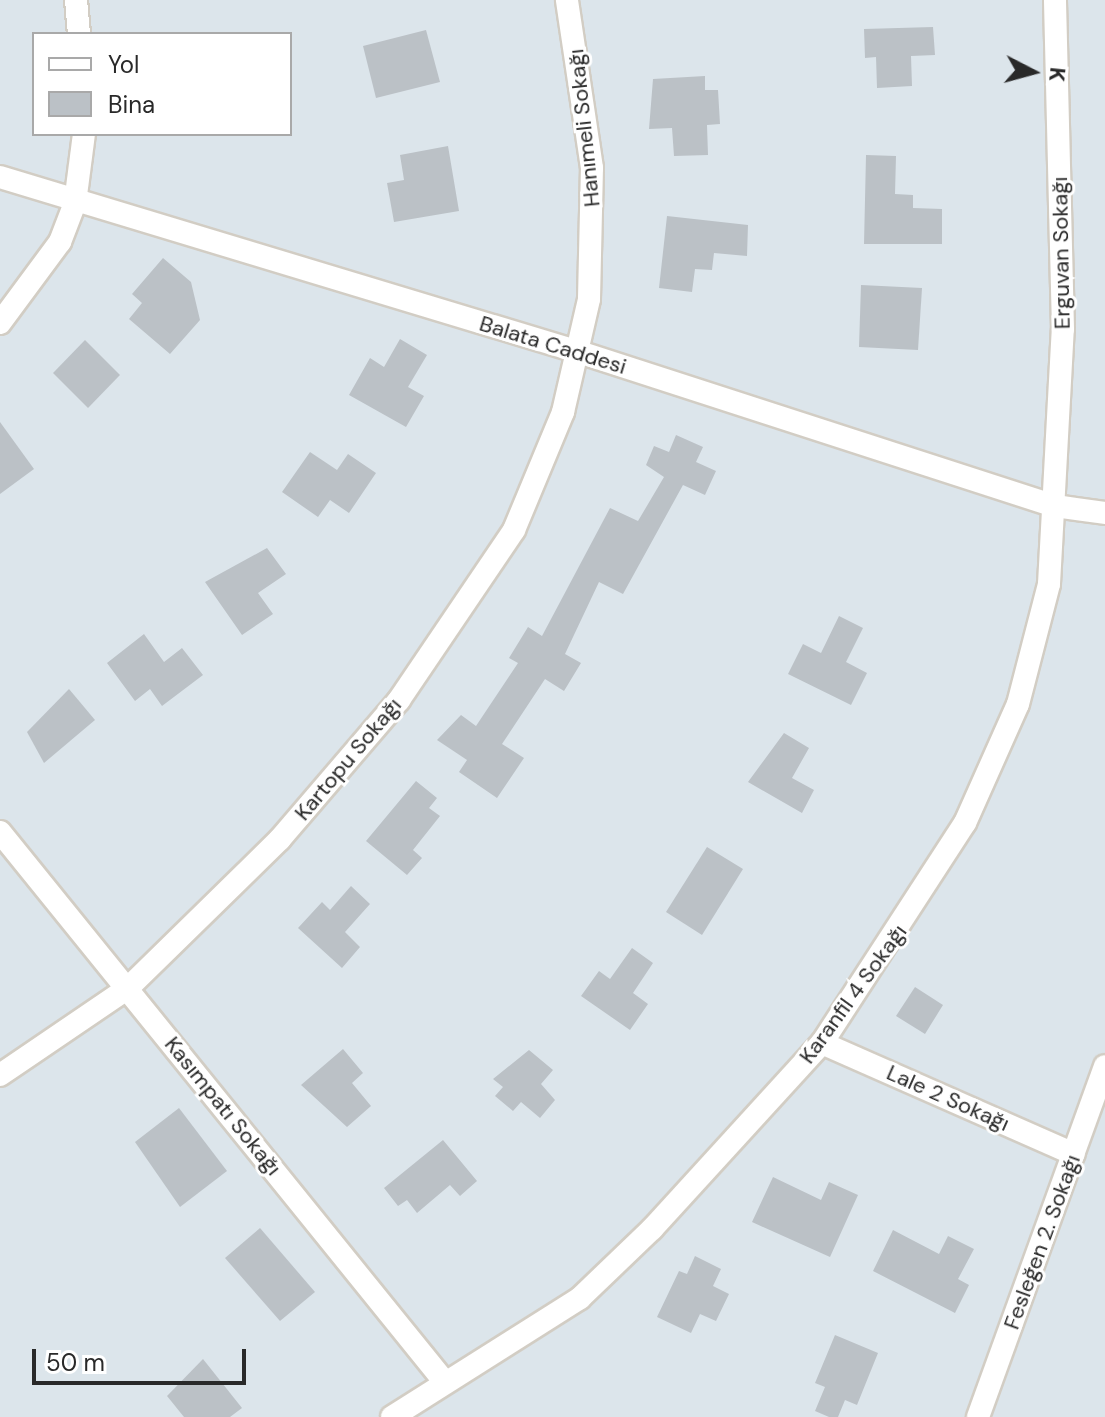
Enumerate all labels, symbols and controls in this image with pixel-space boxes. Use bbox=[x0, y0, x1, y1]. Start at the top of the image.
legend bbox=[32, 32, 292, 136]
north arrow bbox=[993, 32, 1073, 112]
street label: Hanımeli Sokağı bbox=[563, 48, 605, 208]
text: Yol bbox=[108, 49, 139, 80]
text: K bbox=[1042, 66, 1073, 83]
text: Bina bbox=[108, 89, 155, 120]
street label: Erguvan Sokağı bbox=[1046, 176, 1076, 330]
street label: Balata Caddesi bbox=[476, 310, 630, 380]
street label: Kartopu Sokağı bbox=[289, 692, 407, 826]
street label: Karanfil 4 Sokağı bbox=[794, 919, 912, 1069]
street label: Kasımpatı Sokağı bbox=[159, 1031, 287, 1181]
street label: Lale 2 Sokağı bbox=[883, 1059, 1013, 1137]
street label: Fesleğen 2. Sokağı bbox=[998, 1151, 1086, 1333]
scale bar bbox=[36, 1333, 250, 1383]
text: 50 m bbox=[46, 1347, 105, 1378]

